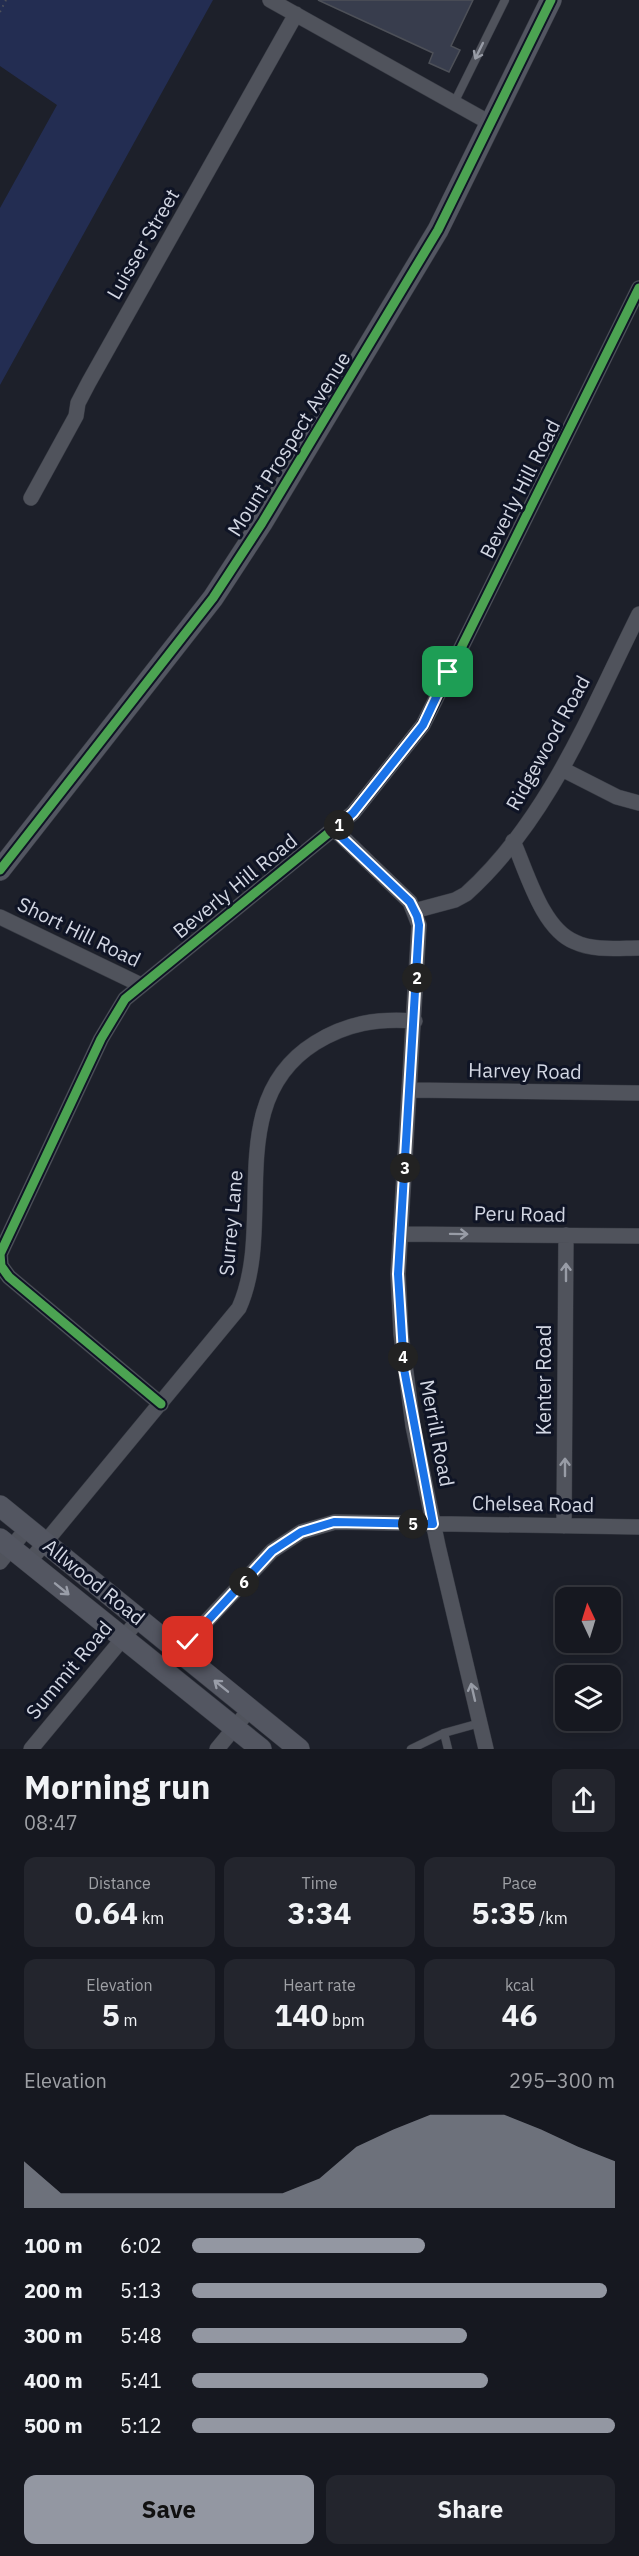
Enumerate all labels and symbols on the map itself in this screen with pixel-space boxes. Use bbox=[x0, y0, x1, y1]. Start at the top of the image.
one-way arrow bbox=[473, 42, 485, 60]
street label: Luisser Street bbox=[100, 184, 185, 304]
street label: Mount Prospect Avenue bbox=[221, 346, 357, 541]
street label: Beverly Hill Road bbox=[473, 415, 566, 563]
pin bbox=[422, 646, 473, 697]
street label: Ridgewood Road bbox=[499, 670, 596, 815]
pin: 1 bbox=[324, 810, 354, 840]
street label: Beverly Hill Road bbox=[167, 827, 302, 944]
street label: Short Hill Road bbox=[13, 890, 145, 973]
pin: 2 bbox=[402, 963, 432, 993]
street label: Harvey Road bbox=[468, 1056, 582, 1085]
pin: 3 bbox=[390, 1153, 420, 1183]
street label: Surrey Lane bbox=[212, 1169, 249, 1277]
street label: Peru Road bbox=[474, 1199, 566, 1228]
one-way arrow bbox=[448, 1229, 468, 1240]
one-way arrow bbox=[560, 1263, 571, 1283]
street label: Kenter Road bbox=[530, 1325, 557, 1435]
pin: 4 bbox=[388, 1342, 418, 1372]
street label: Merrill Road bbox=[414, 1377, 461, 1489]
one-way arrow bbox=[559, 1458, 571, 1478]
street label: Chelsea Road bbox=[472, 1489, 594, 1518]
pin: 5 bbox=[398, 1509, 428, 1539]
street label: Allwood Road bbox=[38, 1532, 151, 1631]
pin: 6 bbox=[229, 1567, 259, 1597]
one-way arrow bbox=[54, 1582, 70, 1595]
north arrow bbox=[555, 1587, 621, 1653]
street label: Summit Road bbox=[20, 1615, 118, 1725]
pin bbox=[162, 1616, 213, 1667]
one-way arrow bbox=[213, 1679, 229, 1692]
one-way arrow bbox=[466, 1683, 478, 1702]

